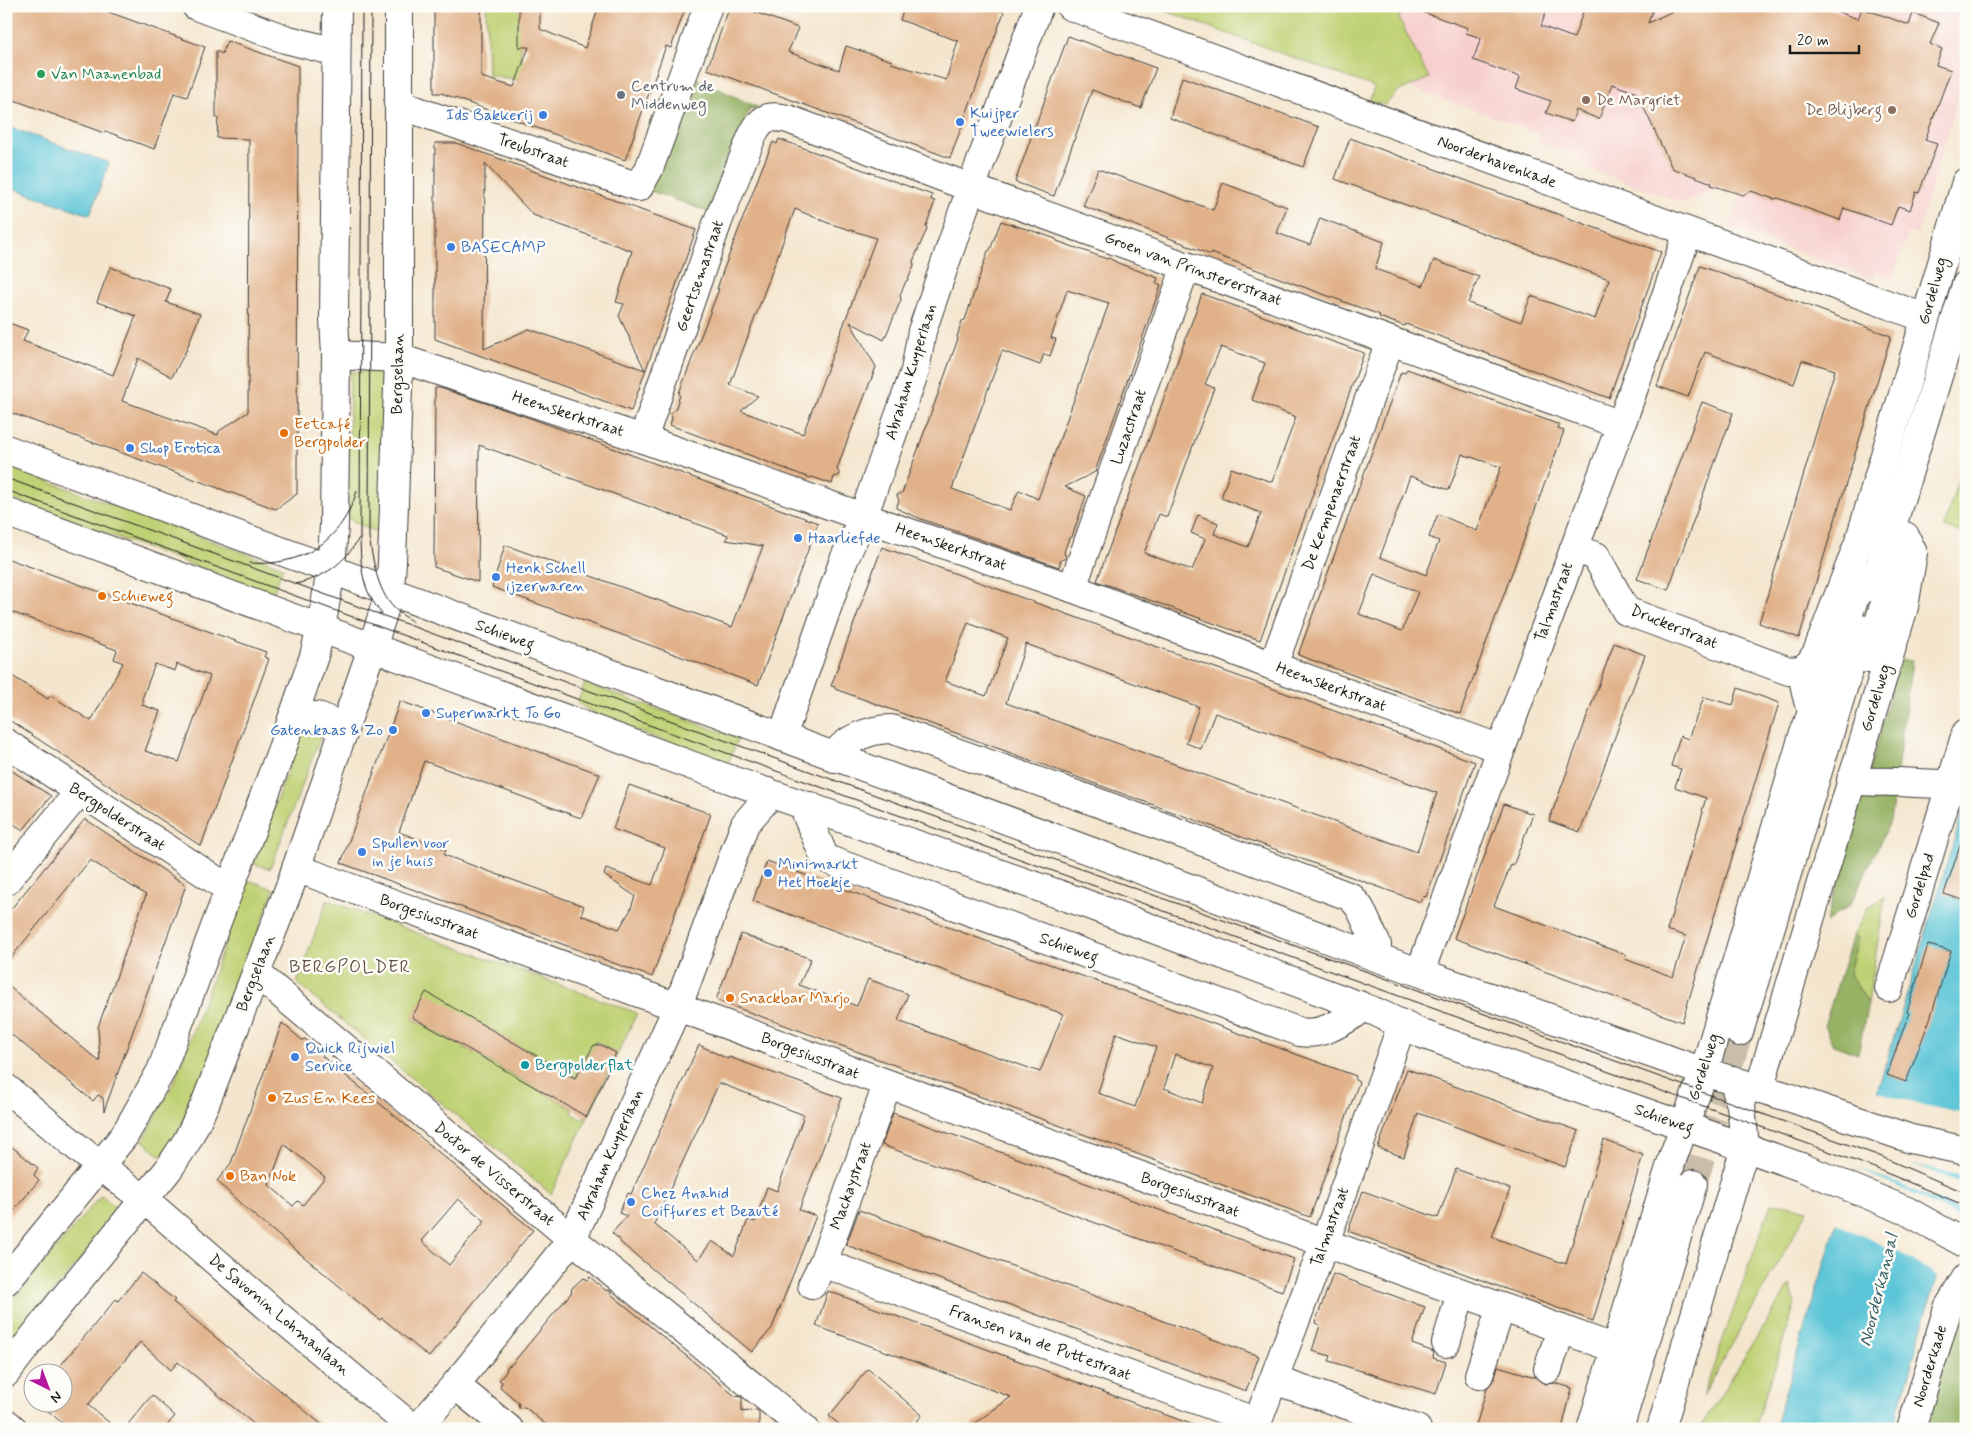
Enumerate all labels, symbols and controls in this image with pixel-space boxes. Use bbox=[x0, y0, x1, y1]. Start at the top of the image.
scale bar bbox=[1790, 22, 1858, 54]
text: 20 m bbox=[1797, 31, 1829, 51]
place label: Van Maanenbad bbox=[51, 64, 161, 85]
marker: Van Maanenbad bbox=[35, 68, 47, 80]
place label: Centrum de Middenweg bbox=[631, 76, 715, 116]
marker: Centrum de Middenweg bbox=[615, 89, 627, 101]
place label: De Margriet bbox=[1596, 90, 1681, 111]
marker: De Margriet bbox=[1580, 94, 1592, 106]
place label: De Blijberg bbox=[1805, 100, 1882, 122]
place label: Kuijper Tweewielers bbox=[970, 103, 1054, 142]
marker: De Blijberg bbox=[1886, 104, 1898, 116]
place label: Ids Bakkerij bbox=[446, 105, 533, 126]
marker: Ids Bakkerij bbox=[537, 109, 549, 121]
marker: Kuijper Tweewielers bbox=[954, 116, 966, 128]
street label: Treubstraat bbox=[494, 129, 572, 173]
street label: Noorderhavenkade bbox=[1434, 131, 1560, 193]
street label: Geertsemastraat bbox=[671, 217, 729, 335]
street label: Groen van Prinstererstraat bbox=[1101, 227, 1285, 311]
place label: BASECAMP bbox=[461, 237, 545, 258]
marker: BASECAMP bbox=[445, 241, 457, 253]
street label: Gordelweg bbox=[1913, 255, 1954, 328]
street label: Abraham Kuyperlaan bbox=[880, 302, 942, 442]
street label: Bergselaan bbox=[387, 333, 410, 415]
street label: Heemskerkstraat bbox=[510, 386, 626, 442]
street label: Luzacstraat bbox=[1106, 386, 1152, 468]
place label: Eetcafé Bergpolder bbox=[294, 414, 366, 454]
marker: Eetcafé Bergpolder bbox=[278, 427, 290, 439]
street label: De Kempenaerstraat bbox=[1298, 432, 1366, 574]
place label: Shop Erotica bbox=[140, 438, 221, 459]
marker: Shop Erotica bbox=[124, 442, 136, 454]
street label: Heemskerkstraat bbox=[893, 518, 1009, 576]
place label: Haarliefde bbox=[808, 528, 880, 549]
marker: Haarliefde bbox=[792, 532, 804, 544]
place label: Henk Schell ijzerwaren bbox=[506, 558, 586, 597]
street label: Talmastraat bbox=[1530, 559, 1578, 645]
marker: Henk Schell ijzerwaren bbox=[490, 571, 502, 583]
place label: Schieweg bbox=[112, 586, 174, 608]
marker: Schieweg bbox=[96, 590, 108, 602]
street label: Druckerstraat bbox=[1627, 600, 1721, 654]
street label: Schieweg bbox=[472, 615, 537, 656]
street label: Heemskerkstraat bbox=[1273, 657, 1389, 717]
street label: Gordelweg bbox=[1856, 662, 1897, 735]
place label: Supermarkt To Go bbox=[436, 703, 561, 724]
marker: Supermarkt To Go bbox=[420, 707, 432, 719]
place label: Gatenkaas & Zo bbox=[270, 720, 383, 741]
marker: Gatenkaas & Zo bbox=[387, 724, 399, 736]
street label: Bergpolderstraat bbox=[64, 778, 169, 857]
place label: Spullen voor in je huis bbox=[372, 833, 450, 872]
marker: Spullen voor in je huis bbox=[356, 846, 368, 858]
street label: Gordelpad bbox=[1900, 851, 1940, 921]
place label: Minimarkt Het Hoekje bbox=[778, 854, 859, 893]
marker: Minimarkt Het Hoekje bbox=[762, 867, 774, 879]
street label: Borgesiusstraat bbox=[376, 889, 481, 946]
street label: Schieweg bbox=[1036, 928, 1101, 969]
street label: Bergselaan bbox=[232, 931, 281, 1015]
district label: BERGPOLDER bbox=[289, 955, 411, 979]
place label: Snackbar Marjo bbox=[740, 988, 850, 1009]
marker: Snackbar Marjo bbox=[724, 992, 736, 1004]
street label: Borgesiusstraat bbox=[757, 1028, 862, 1085]
street label: Gordelweg bbox=[1683, 1031, 1726, 1104]
place label: Quick Rijwiel Service bbox=[305, 1038, 395, 1077]
marker: Quick Rijwiel Service bbox=[289, 1051, 301, 1063]
place label: Bergpolderflat bbox=[535, 1055, 634, 1077]
marker: Bergpolderflat bbox=[519, 1059, 531, 1071]
street label: Abraham Kuyperlaan bbox=[572, 1086, 648, 1224]
place label: Zus En Kees bbox=[282, 1088, 375, 1109]
marker: Zus En Kees bbox=[266, 1092, 278, 1104]
street label: Schieweg bbox=[1631, 1099, 1696, 1140]
street label: Doctor de Visserstraat bbox=[429, 1117, 559, 1231]
street label: Mackaystraat bbox=[825, 1139, 877, 1233]
place label: Ban Nok bbox=[240, 1166, 296, 1187]
street label: Borgesiusstraat bbox=[1137, 1167, 1242, 1224]
marker: Ban Nok bbox=[224, 1170, 236, 1182]
place label: Chez Anahid Coiffures et Beauté bbox=[641, 1183, 778, 1222]
street label: Talmastraat bbox=[1306, 1184, 1354, 1270]
marker: Chez Anahid Coiffures et Beauté bbox=[625, 1196, 637, 1208]
water label: Noorderkanaal bbox=[1853, 1230, 1905, 1349]
street label: De Savornin Lohmanlaan bbox=[204, 1250, 355, 1381]
street label: Fransen van de Puttestraat bbox=[946, 1300, 1134, 1386]
street label: Noorderkade bbox=[1908, 1322, 1952, 1410]
north arrow bbox=[22, 1362, 72, 1412]
text: N bbox=[47, 1387, 66, 1407]

